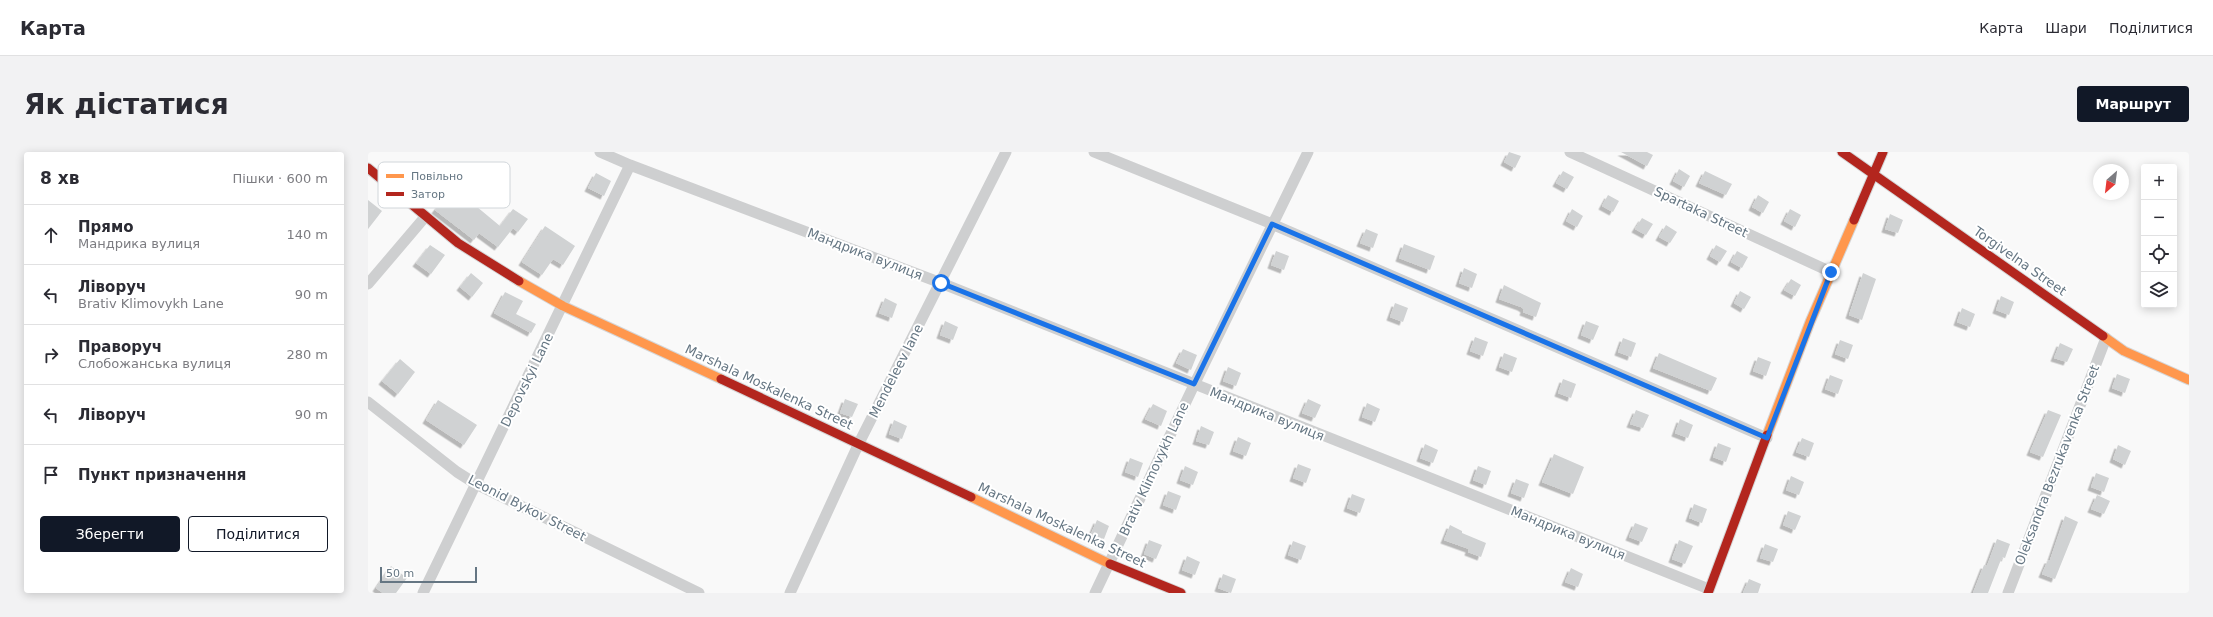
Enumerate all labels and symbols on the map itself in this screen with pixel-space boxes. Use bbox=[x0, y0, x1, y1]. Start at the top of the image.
legend bbox=[378, 162, 510, 208]
north arrow bbox=[2093, 164, 2129, 200]
text: Повільно bbox=[411, 170, 463, 183]
street label: Spartaka Street bbox=[1652, 184, 1750, 240]
text: Затор bbox=[411, 188, 445, 201]
street label: Torgivelna Street bbox=[1970, 223, 2069, 299]
street label: Мандрика вулиця bbox=[805, 225, 925, 283]
route end bbox=[1822, 263, 1840, 281]
route start bbox=[932, 274, 950, 292]
street label: Mendeleev lane bbox=[866, 322, 926, 420]
street label: Depovskyi Lane bbox=[498, 331, 556, 429]
street label: Marshala Moskalenka Street bbox=[683, 341, 855, 433]
street label: Oleksandra Bezrukavenka Street bbox=[2012, 363, 2102, 567]
street label: Мандрика вулиця bbox=[1208, 384, 1326, 444]
street label: Brativ Klimovykh Lane bbox=[1116, 400, 1192, 538]
street label: Leonid Bykov Street bbox=[466, 472, 588, 544]
street label: Marshala Moskalenka Street bbox=[976, 479, 1148, 571]
street label: Мандрика вулиця bbox=[1509, 503, 1627, 563]
scale bar bbox=[380, 565, 477, 584]

